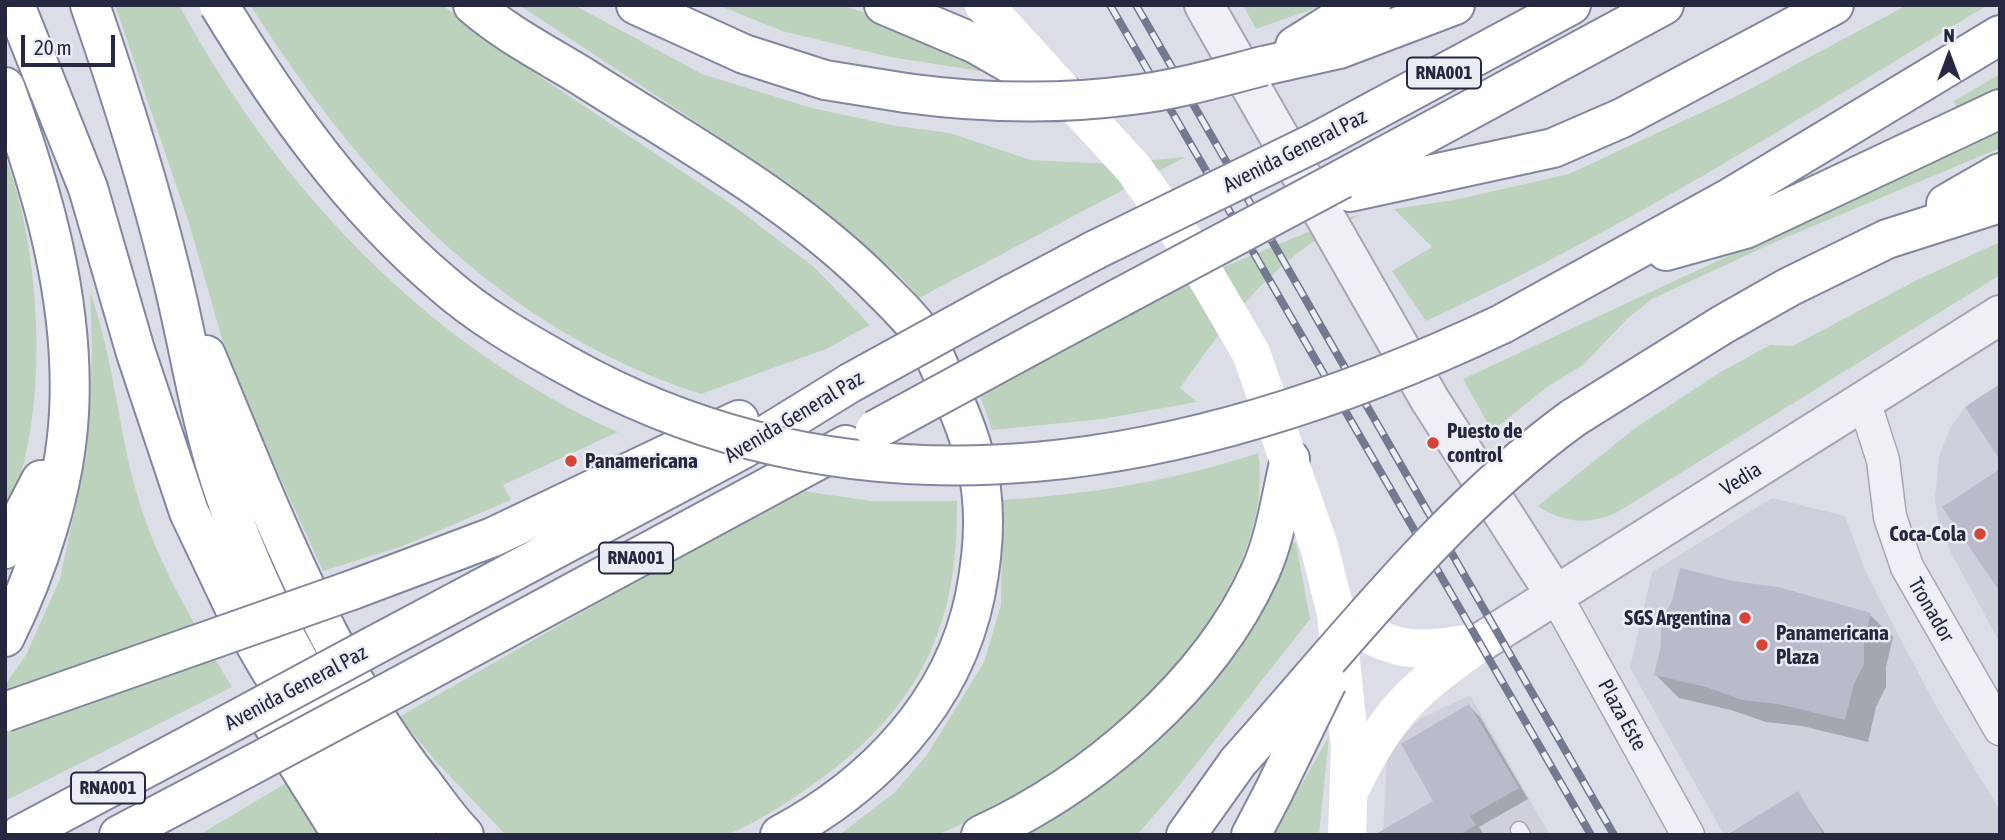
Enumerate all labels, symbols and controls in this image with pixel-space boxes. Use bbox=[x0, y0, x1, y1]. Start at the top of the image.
scale bar bbox=[24, 21, 119, 65]
north arrow bbox=[1914, 21, 1984, 91]
text: N bbox=[1943, 24, 1955, 46]
text: 20 m bbox=[34, 35, 72, 59]
road number: RNA001 bbox=[1407, 58, 1481, 88]
street label: Avenida General Paz bbox=[1219, 104, 1371, 198]
street label: Avenida General Paz bbox=[720, 366, 868, 468]
place label: Puesto de control bbox=[1447, 418, 1522, 468]
marker: Puesto de control bbox=[1425, 435, 1441, 451]
place label: Panamericana bbox=[585, 448, 698, 474]
marker: Panamericana bbox=[563, 453, 579, 469]
street label: Vedia bbox=[1716, 457, 1766, 501]
place label: Coca-Cola bbox=[1889, 521, 1966, 547]
marker: Coca-Cola bbox=[1972, 526, 1988, 542]
road number: RNA001 bbox=[599, 542, 673, 573]
street label: Tronador bbox=[1903, 573, 1959, 647]
place label: SGS Argentina bbox=[1624, 605, 1731, 631]
marker: SGS Argentina bbox=[1737, 610, 1753, 626]
place label: Panamericana Plaza bbox=[1776, 620, 1889, 670]
marker: Panamericana Plaza bbox=[1754, 637, 1770, 653]
street label: Avenida General Paz bbox=[221, 640, 371, 736]
street label: Plaza Este bbox=[1592, 675, 1652, 755]
road number: RNA001 bbox=[71, 772, 145, 804]

